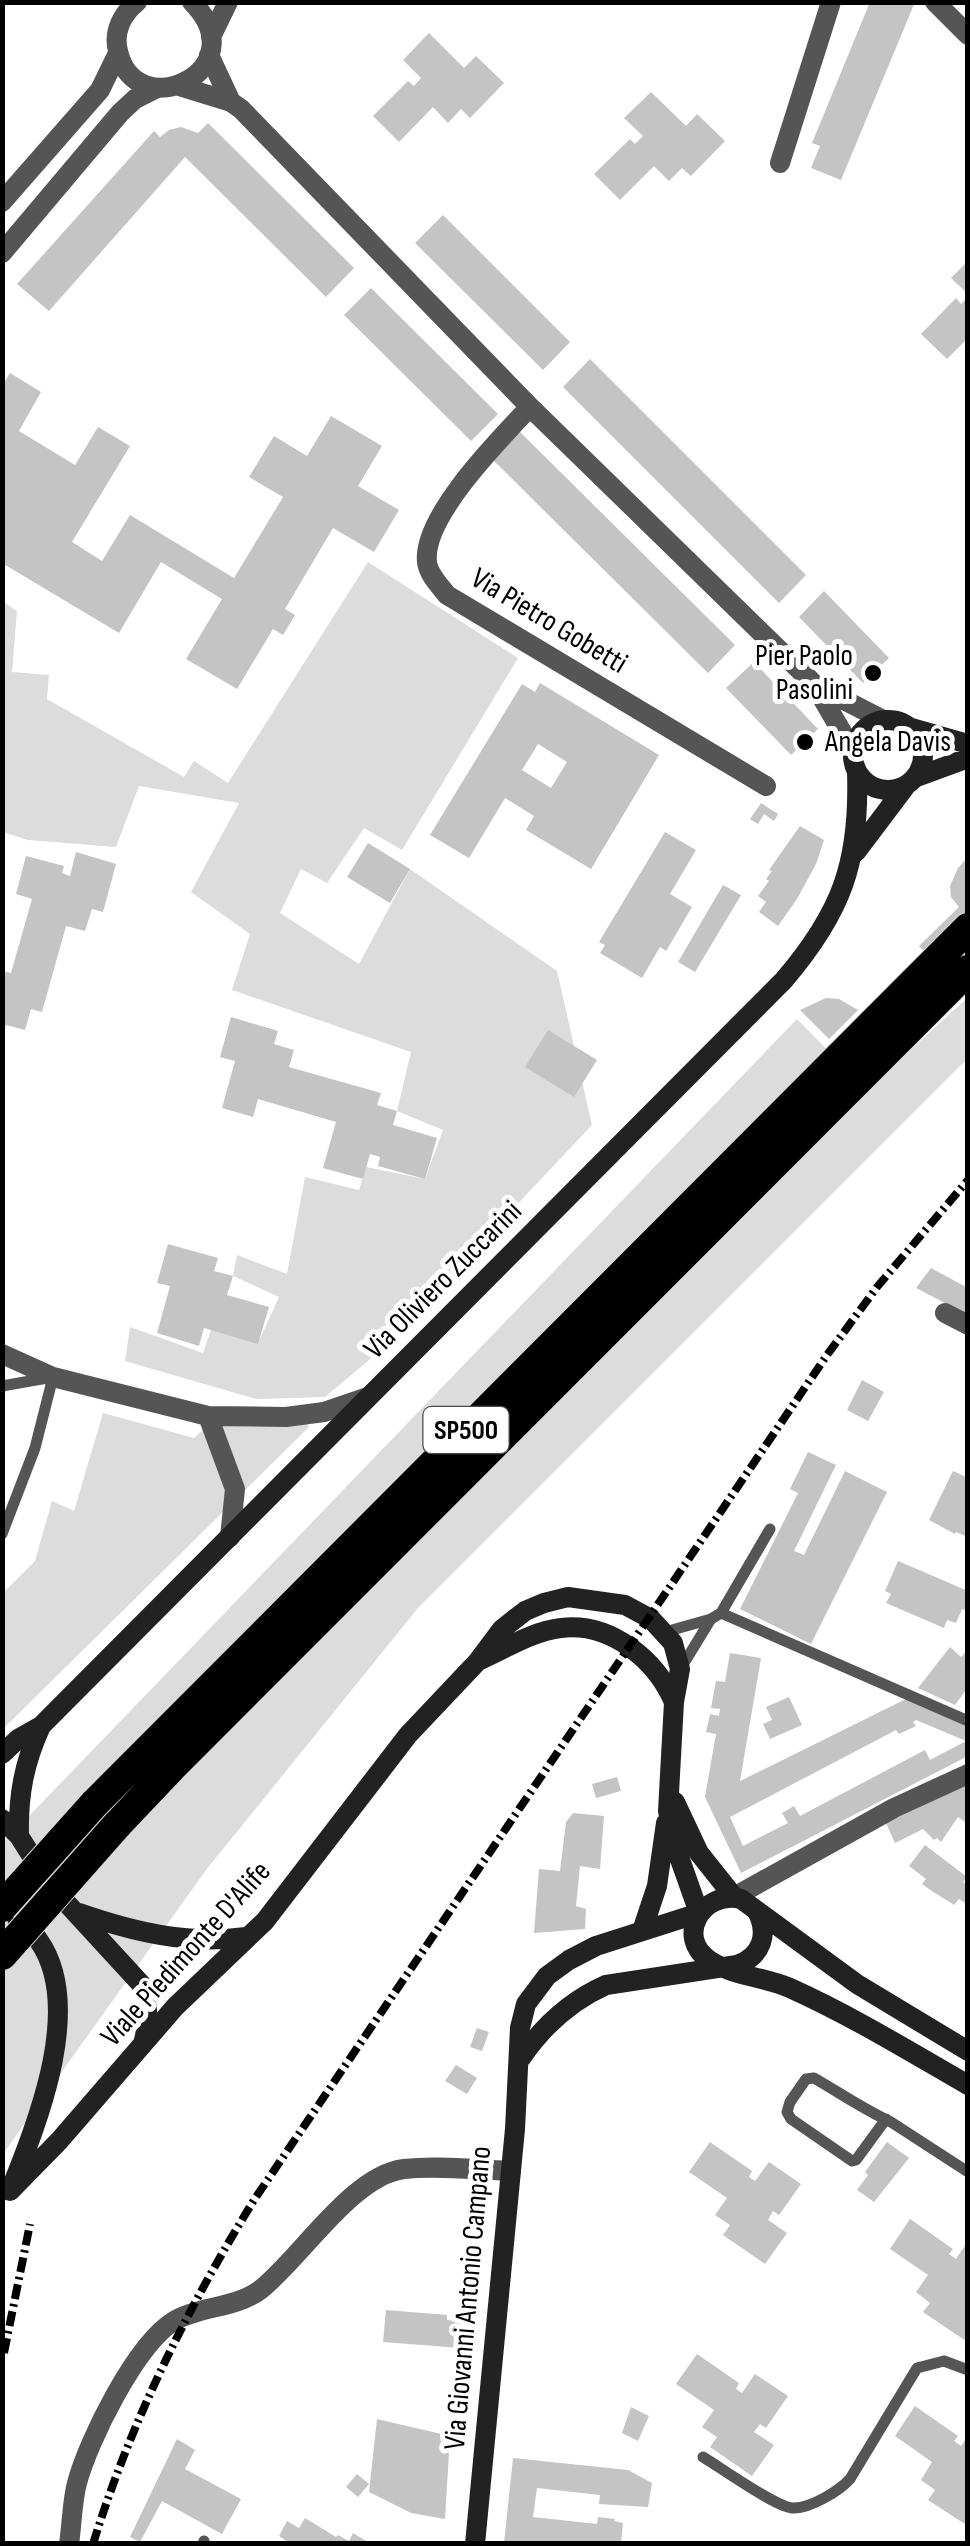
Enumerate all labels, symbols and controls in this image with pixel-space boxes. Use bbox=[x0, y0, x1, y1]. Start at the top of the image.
street label: Via Pietro Gobetti bbox=[464, 560, 634, 682]
place label: Pier Paolo Pasolini bbox=[755, 638, 853, 708]
marker: Pier Paolo Pasolini bbox=[862, 662, 884, 684]
place label: Angela Davis bbox=[824, 724, 951, 760]
marker: Angela Davis bbox=[794, 731, 816, 753]
street label: Via Oliviero Zuccarini bbox=[356, 1193, 530, 1367]
road number: SP500 bbox=[424, 1407, 508, 1453]
street label: Viale Piedimonte D'Alife bbox=[93, 1854, 279, 2054]
street label: Via Giovanni Antonio Campano bbox=[437, 2145, 499, 2451]

